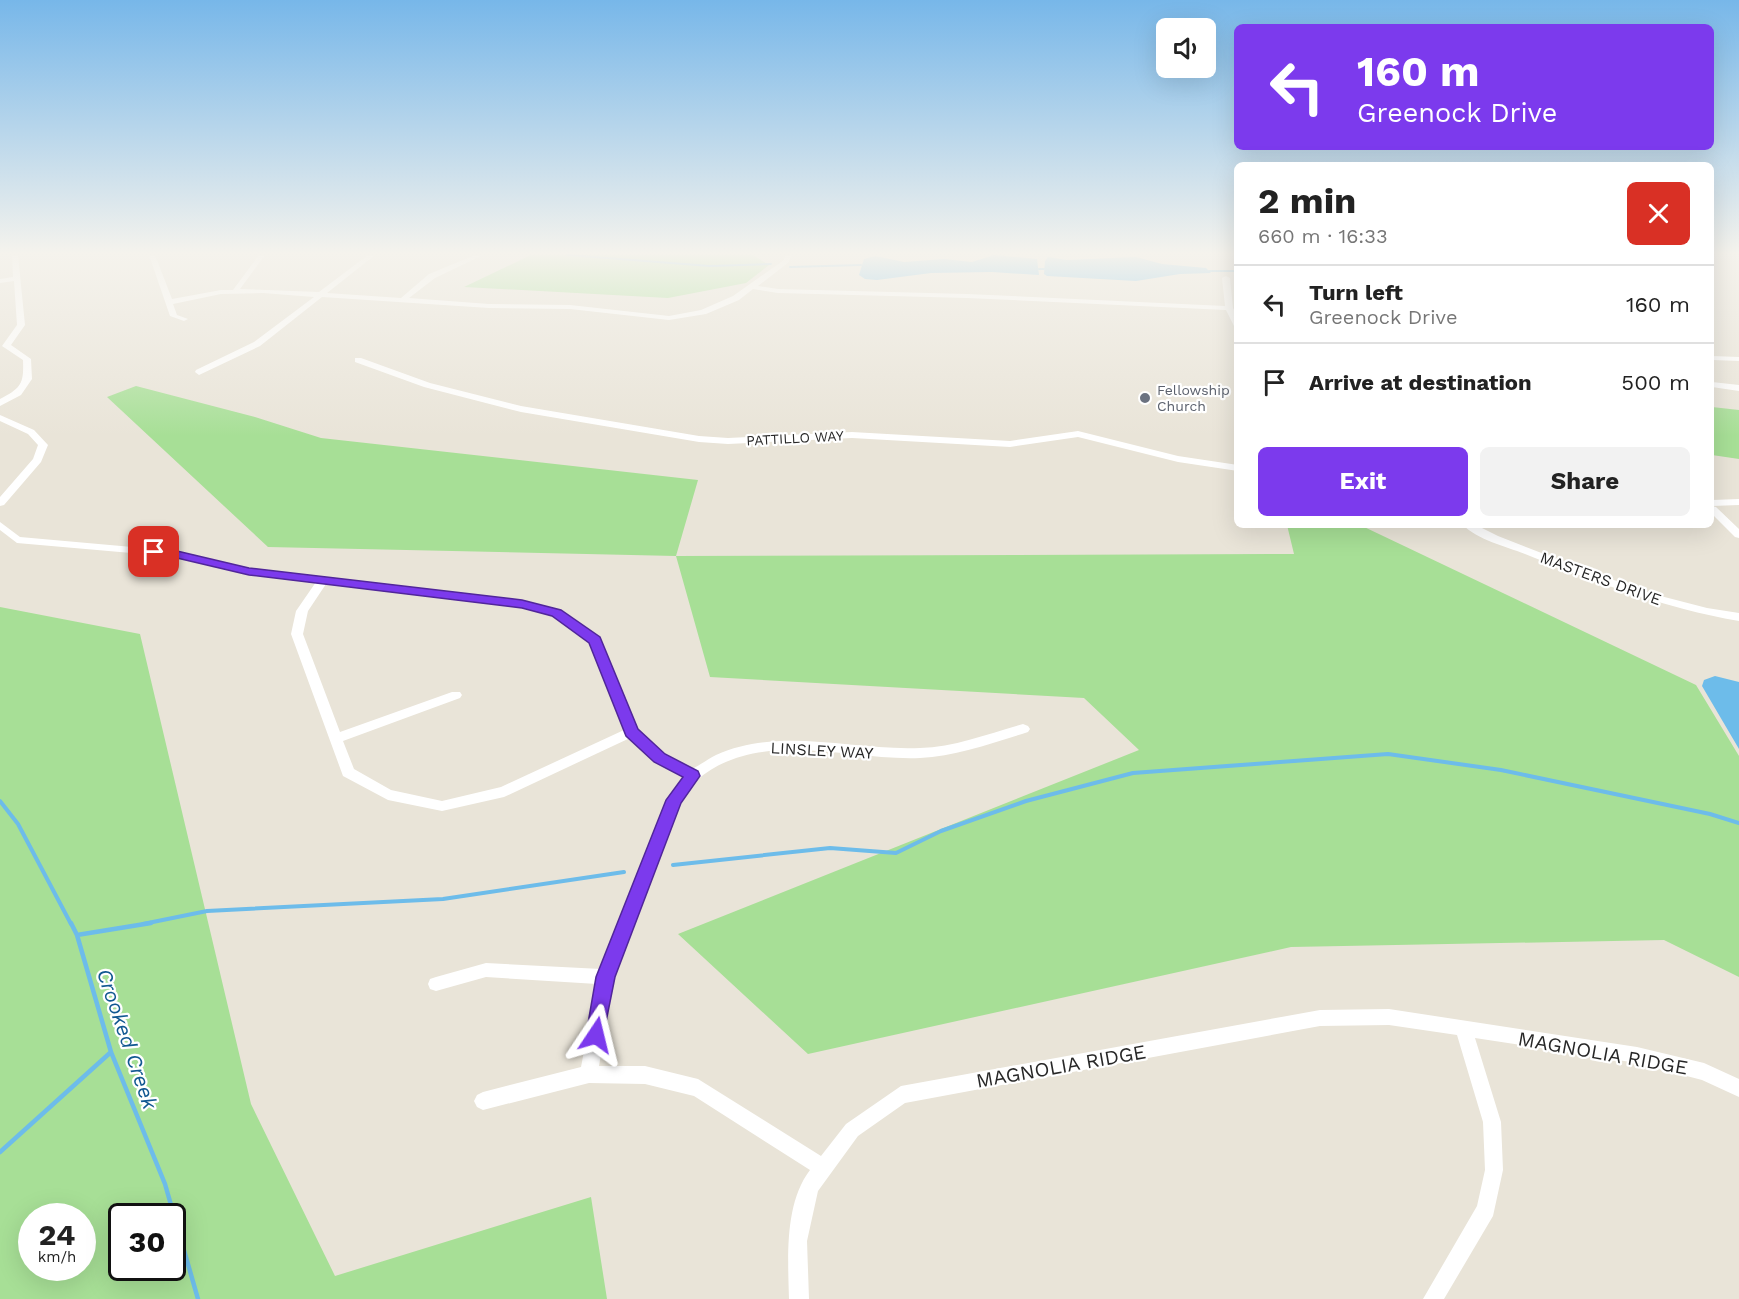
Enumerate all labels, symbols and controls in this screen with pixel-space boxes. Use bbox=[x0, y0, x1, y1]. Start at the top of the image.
map controls bbox=[1156, 18, 1216, 78]
button: sound bbox=[1156, 18, 1216, 78]
text: 160 m bbox=[1357, 47, 1480, 96]
icon: left bbox=[1258, 48, 1336, 126]
text: Greenock Drive bbox=[1357, 97, 1557, 129]
text: 2 min bbox=[1258, 180, 1356, 222]
button: close bbox=[1627, 182, 1690, 245]
text: 660 m · 16:33 bbox=[1258, 224, 1388, 248]
text: Turn left bbox=[1309, 280, 1403, 305]
icon: left bbox=[1258, 288, 1291, 321]
text: 160 m bbox=[1626, 292, 1690, 317]
text: Greenock Drive bbox=[1309, 305, 1457, 329]
icon: arrive bbox=[1258, 366, 1291, 399]
text: Arrive at destination bbox=[1309, 370, 1532, 395]
text: 500 m bbox=[1621, 370, 1690, 395]
place label: Fellowship Church bbox=[1157, 382, 1230, 414]
marker: Fellowship Church bbox=[1138, 391, 1152, 405]
street label: PATTILLO WAY bbox=[746, 427, 844, 449]
button: Exit bbox=[1258, 447, 1468, 516]
button: Share bbox=[1480, 447, 1690, 516]
pin bbox=[128, 526, 179, 577]
icon: arrive bbox=[137, 535, 170, 568]
street label: MASTERS DRIVE bbox=[1538, 548, 1664, 609]
street label: LINSLEY WAY bbox=[770, 738, 874, 763]
water label: Crooked Creek bbox=[92, 965, 163, 1113]
position arrow bbox=[564, 1003, 628, 1067]
street label: MAGNOLIA RIDGE bbox=[1516, 1026, 1690, 1080]
street label: MAGNOLIA RIDGE bbox=[974, 1039, 1148, 1093]
speed limit sign: 30 bbox=[108, 1203, 186, 1281]
text: 24 bbox=[39, 1217, 75, 1252]
text: km/h bbox=[38, 1248, 76, 1266]

